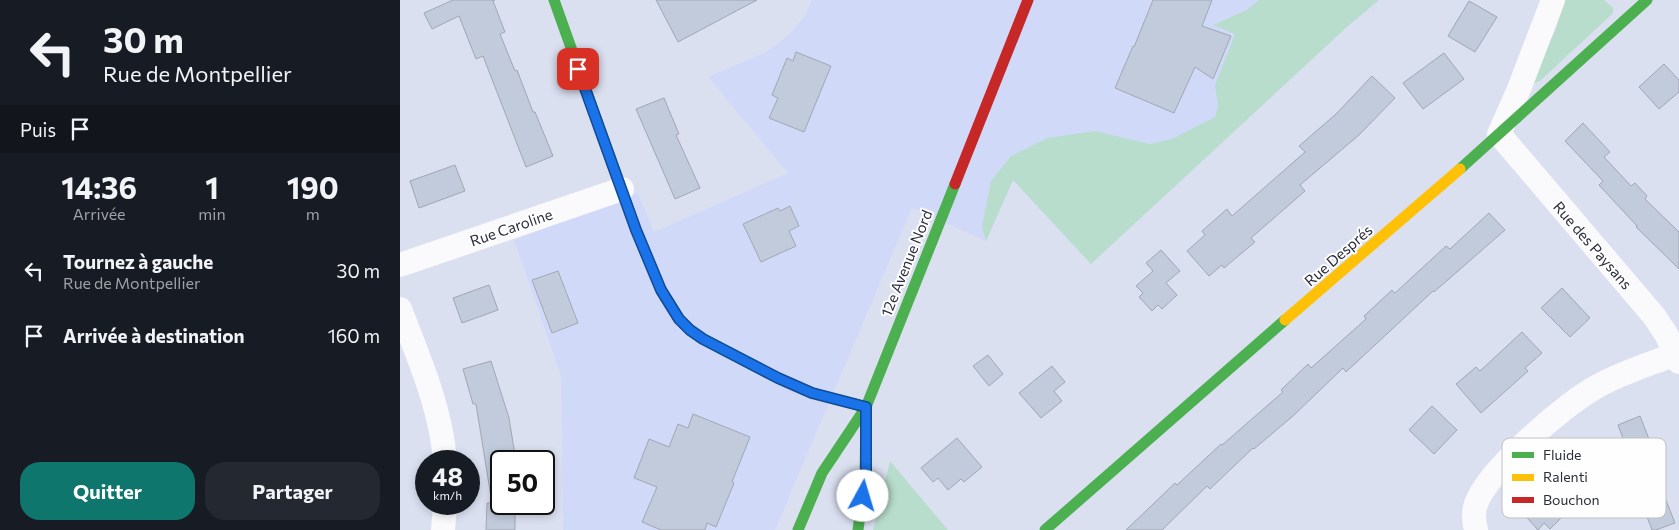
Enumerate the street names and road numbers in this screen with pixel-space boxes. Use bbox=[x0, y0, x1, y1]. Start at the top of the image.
street label: Rue des Paysans bbox=[1550, 197, 1636, 293]
street label: Rue Caroline bbox=[467, 204, 555, 250]
street label: 12e Avenue Nord bbox=[876, 207, 936, 319]
street label: Rue Després bbox=[1300, 220, 1376, 289]

